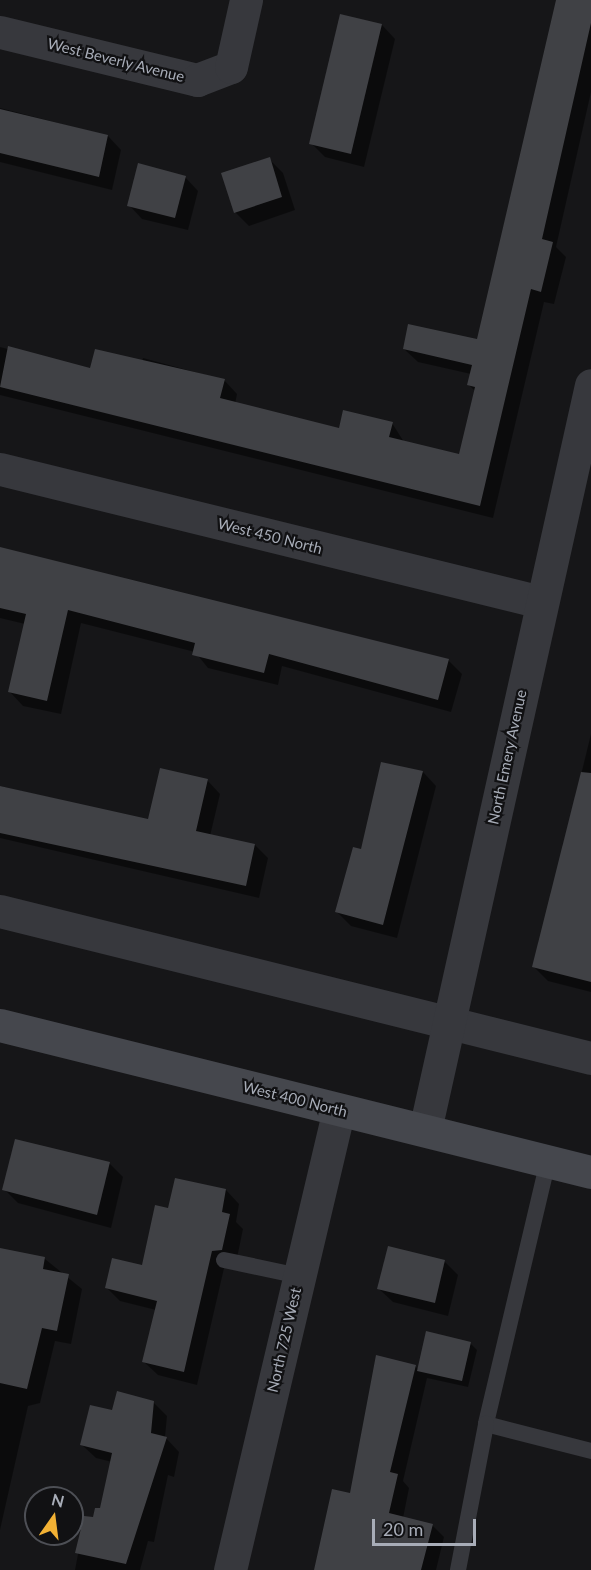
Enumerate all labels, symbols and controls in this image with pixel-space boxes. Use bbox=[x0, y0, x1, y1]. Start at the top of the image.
street label: West Beverly Avenue bbox=[45, 34, 187, 86]
street label: West 450 North bbox=[216, 514, 324, 558]
street label: North Emery Avenue bbox=[484, 688, 530, 826]
street label: West 400 North bbox=[241, 1077, 349, 1121]
street label: North 725 West bbox=[263, 1286, 305, 1394]
north arrow bbox=[24, 1486, 84, 1546]
text: N bbox=[50, 1489, 66, 1511]
scale bar bbox=[375, 1507, 478, 1545]
text: 20 m bbox=[383, 1518, 423, 1540]

